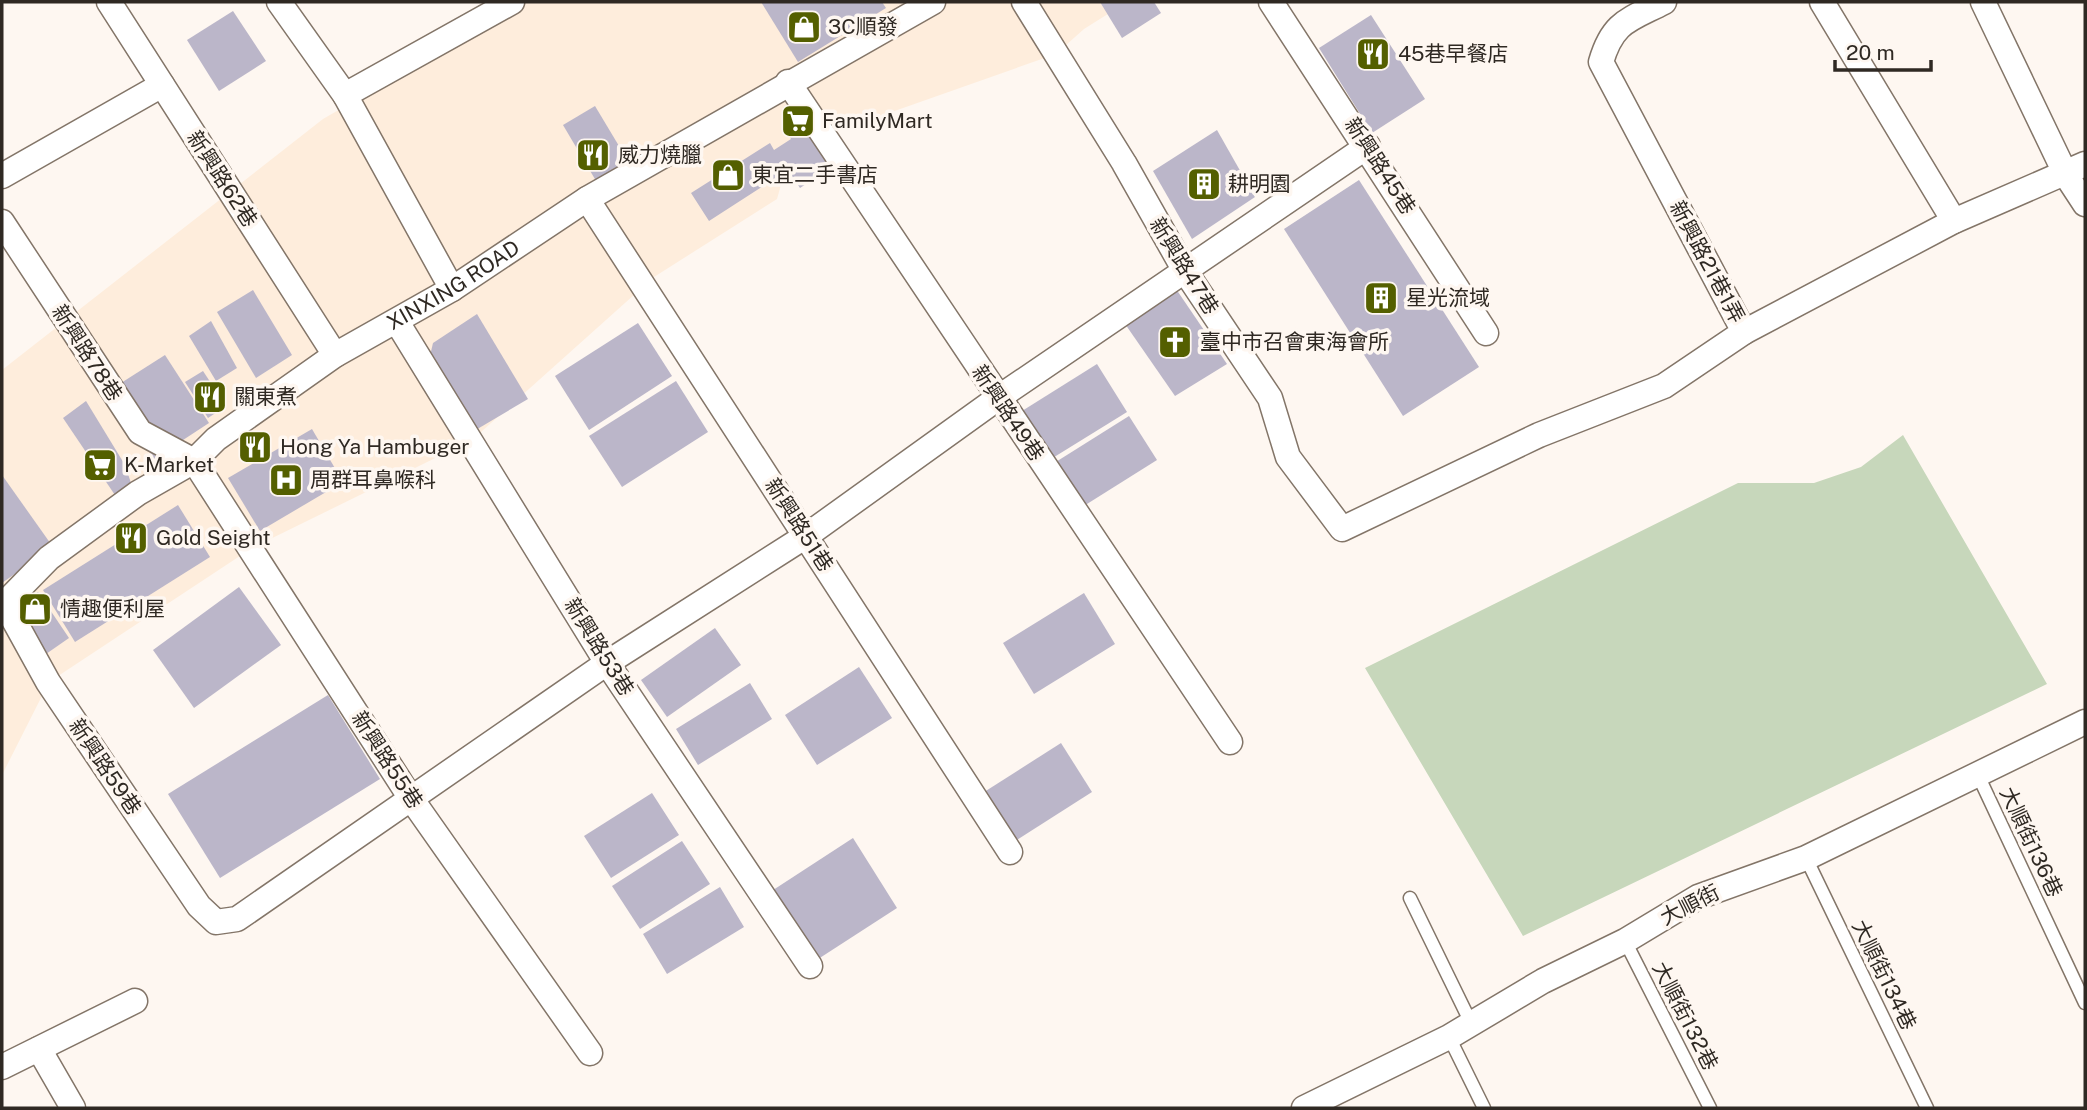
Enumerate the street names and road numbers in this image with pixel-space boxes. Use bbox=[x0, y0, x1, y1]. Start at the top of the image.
street label: 新興路45巷 bbox=[1340, 113, 1421, 219]
street label: 新興路62巷 bbox=[182, 126, 263, 231]
street label: 新興路21巷1弄 bbox=[1665, 196, 1750, 327]
street label: 新興路47巷 bbox=[1145, 213, 1224, 319]
street label: XINXING ROAD bbox=[382, 235, 524, 335]
street label: 新興路78巷 bbox=[47, 300, 128, 406]
street label: 新興路49巷 bbox=[967, 360, 1050, 465]
street label: 新興路51巷 bbox=[760, 473, 839, 576]
street label: 新興路53巷 bbox=[559, 593, 639, 700]
street label: 新興路55巷 bbox=[347, 706, 428, 813]
street label: 新興路59巷 bbox=[64, 714, 147, 820]
street label: 大順街136巷 bbox=[1995, 783, 2068, 901]
street label: 大順街 bbox=[1656, 879, 1724, 930]
street label: 大順街134巷 bbox=[1847, 916, 1922, 1034]
street label: 大順街132巷 bbox=[1647, 957, 1723, 1074]

